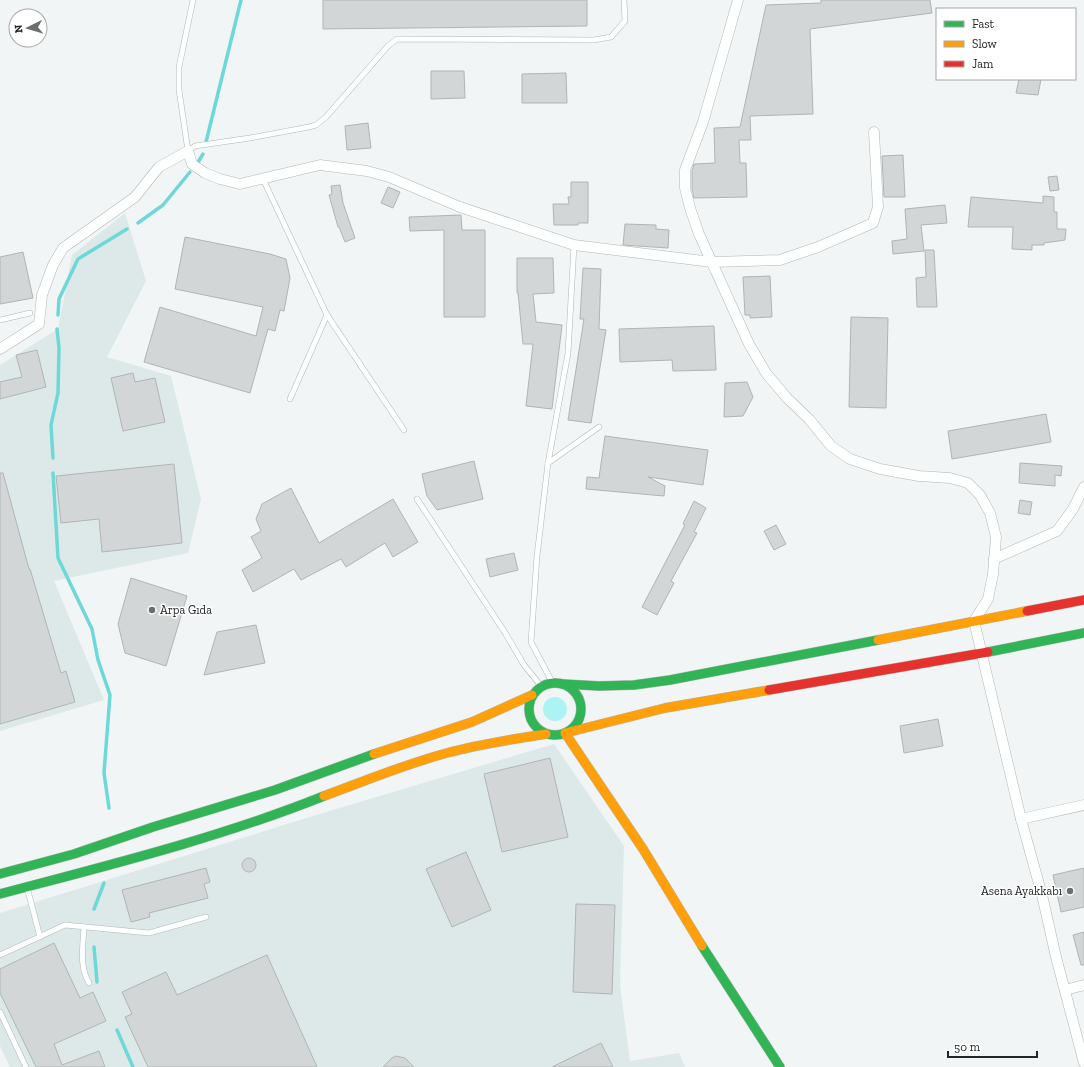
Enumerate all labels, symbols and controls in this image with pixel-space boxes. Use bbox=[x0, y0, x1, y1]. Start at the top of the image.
north arrow bbox=[8, 8, 48, 48]
legend bbox=[936, 8, 1076, 80]
text: Fast bbox=[972, 17, 995, 31]
text: N bbox=[12, 23, 25, 34]
text: Slow bbox=[972, 37, 998, 51]
text: Jam bbox=[972, 57, 994, 71]
place label: Arpa Gıda bbox=[160, 603, 212, 617]
marker: Arpa Gıda bbox=[147, 605, 157, 615]
place label: Asena Ayakkabı bbox=[981, 884, 1063, 898]
marker: Asena Ayakkabı bbox=[1065, 886, 1075, 896]
scale bar bbox=[948, 1033, 1037, 1059]
text: 50 m bbox=[954, 1040, 981, 1054]

